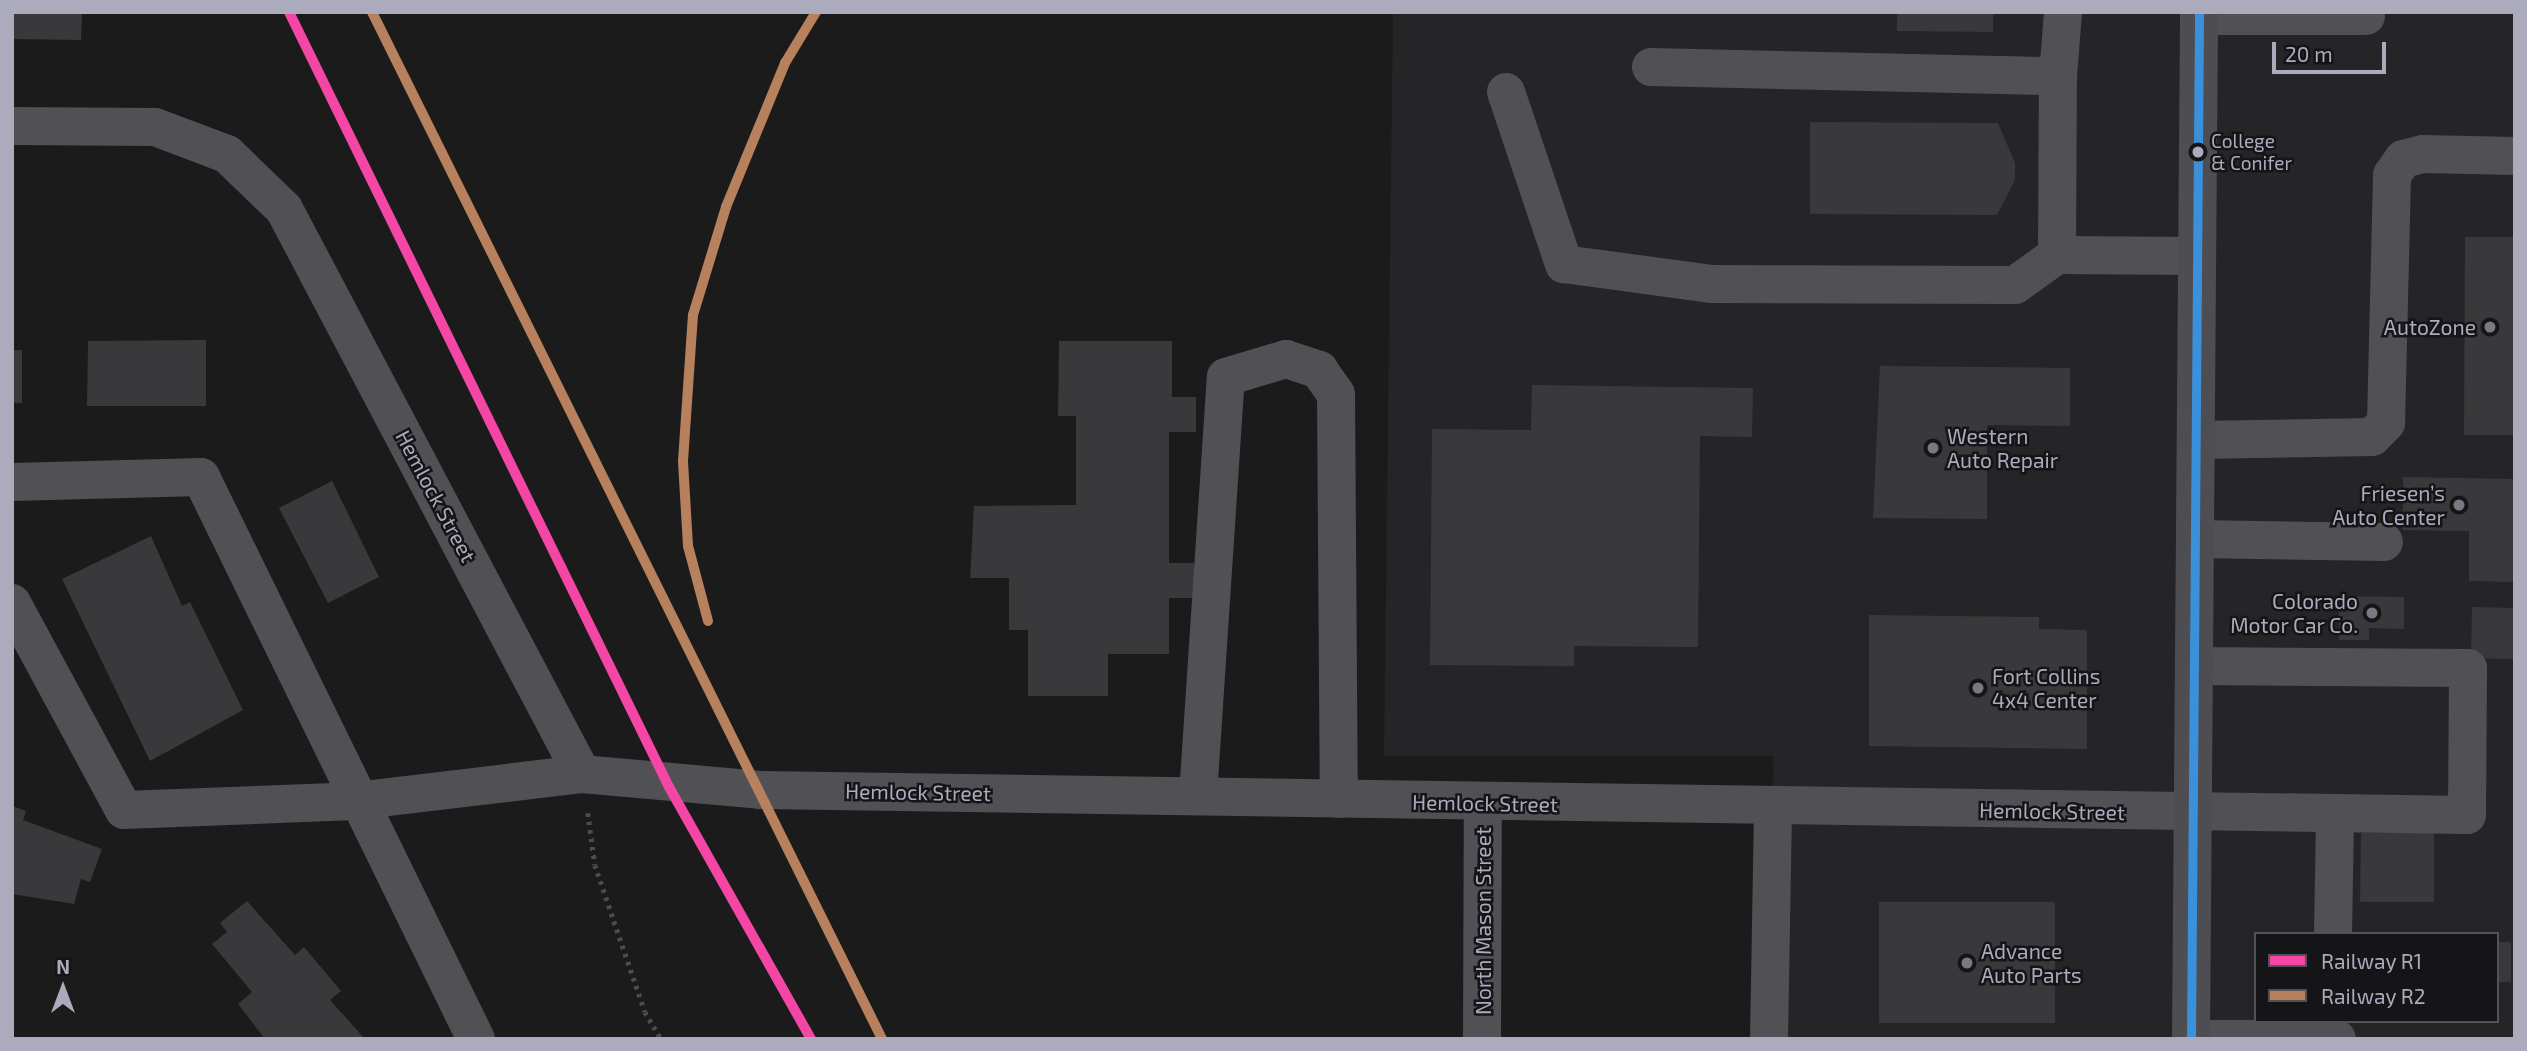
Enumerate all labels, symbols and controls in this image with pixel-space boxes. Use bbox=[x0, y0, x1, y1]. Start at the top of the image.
scale bar bbox=[2275, 28, 2389, 72]
text: 20 m bbox=[2285, 41, 2333, 66]
place label: College & Conifer bbox=[2211, 130, 2292, 174]
marker: College & Conifer bbox=[2191, 145, 2205, 159]
place label: AutoZone bbox=[2384, 314, 2476, 340]
marker: AutoZone bbox=[2482, 319, 2498, 335]
place label: Western Auto Repair bbox=[1947, 423, 2058, 473]
street label: Hemlock Street bbox=[391, 426, 481, 566]
marker: Western Auto Repair bbox=[1925, 440, 1941, 456]
place label: Friesen’s Auto Center bbox=[2332, 480, 2445, 530]
marker: Friesen’s Auto Center bbox=[2451, 497, 2467, 513]
place label: Colorado Motor Car Co. bbox=[2229, 588, 2358, 638]
marker: Colorado Motor Car Co. bbox=[2364, 605, 2380, 621]
place label: Fort Collins 4x4 Center bbox=[1992, 663, 2100, 713]
marker: Fort Collins 4x4 Center bbox=[1970, 680, 1986, 696]
street label: Hemlock Street bbox=[845, 778, 991, 806]
street label: Hemlock Street bbox=[1412, 789, 1558, 817]
street label: Hemlock Street bbox=[1979, 797, 2125, 825]
street label: North Mason Street bbox=[1470, 827, 1496, 1015]
legend bbox=[2254, 932, 2499, 1023]
place label: Advance Auto Parts bbox=[1981, 938, 2082, 988]
text: Railway R1 bbox=[2321, 948, 2422, 973]
north arrow bbox=[28, 953, 98, 1023]
text: N bbox=[56, 955, 70, 978]
marker: Advance Auto Parts bbox=[1959, 955, 1975, 971]
text: Railway R2 bbox=[2321, 983, 2426, 1008]

